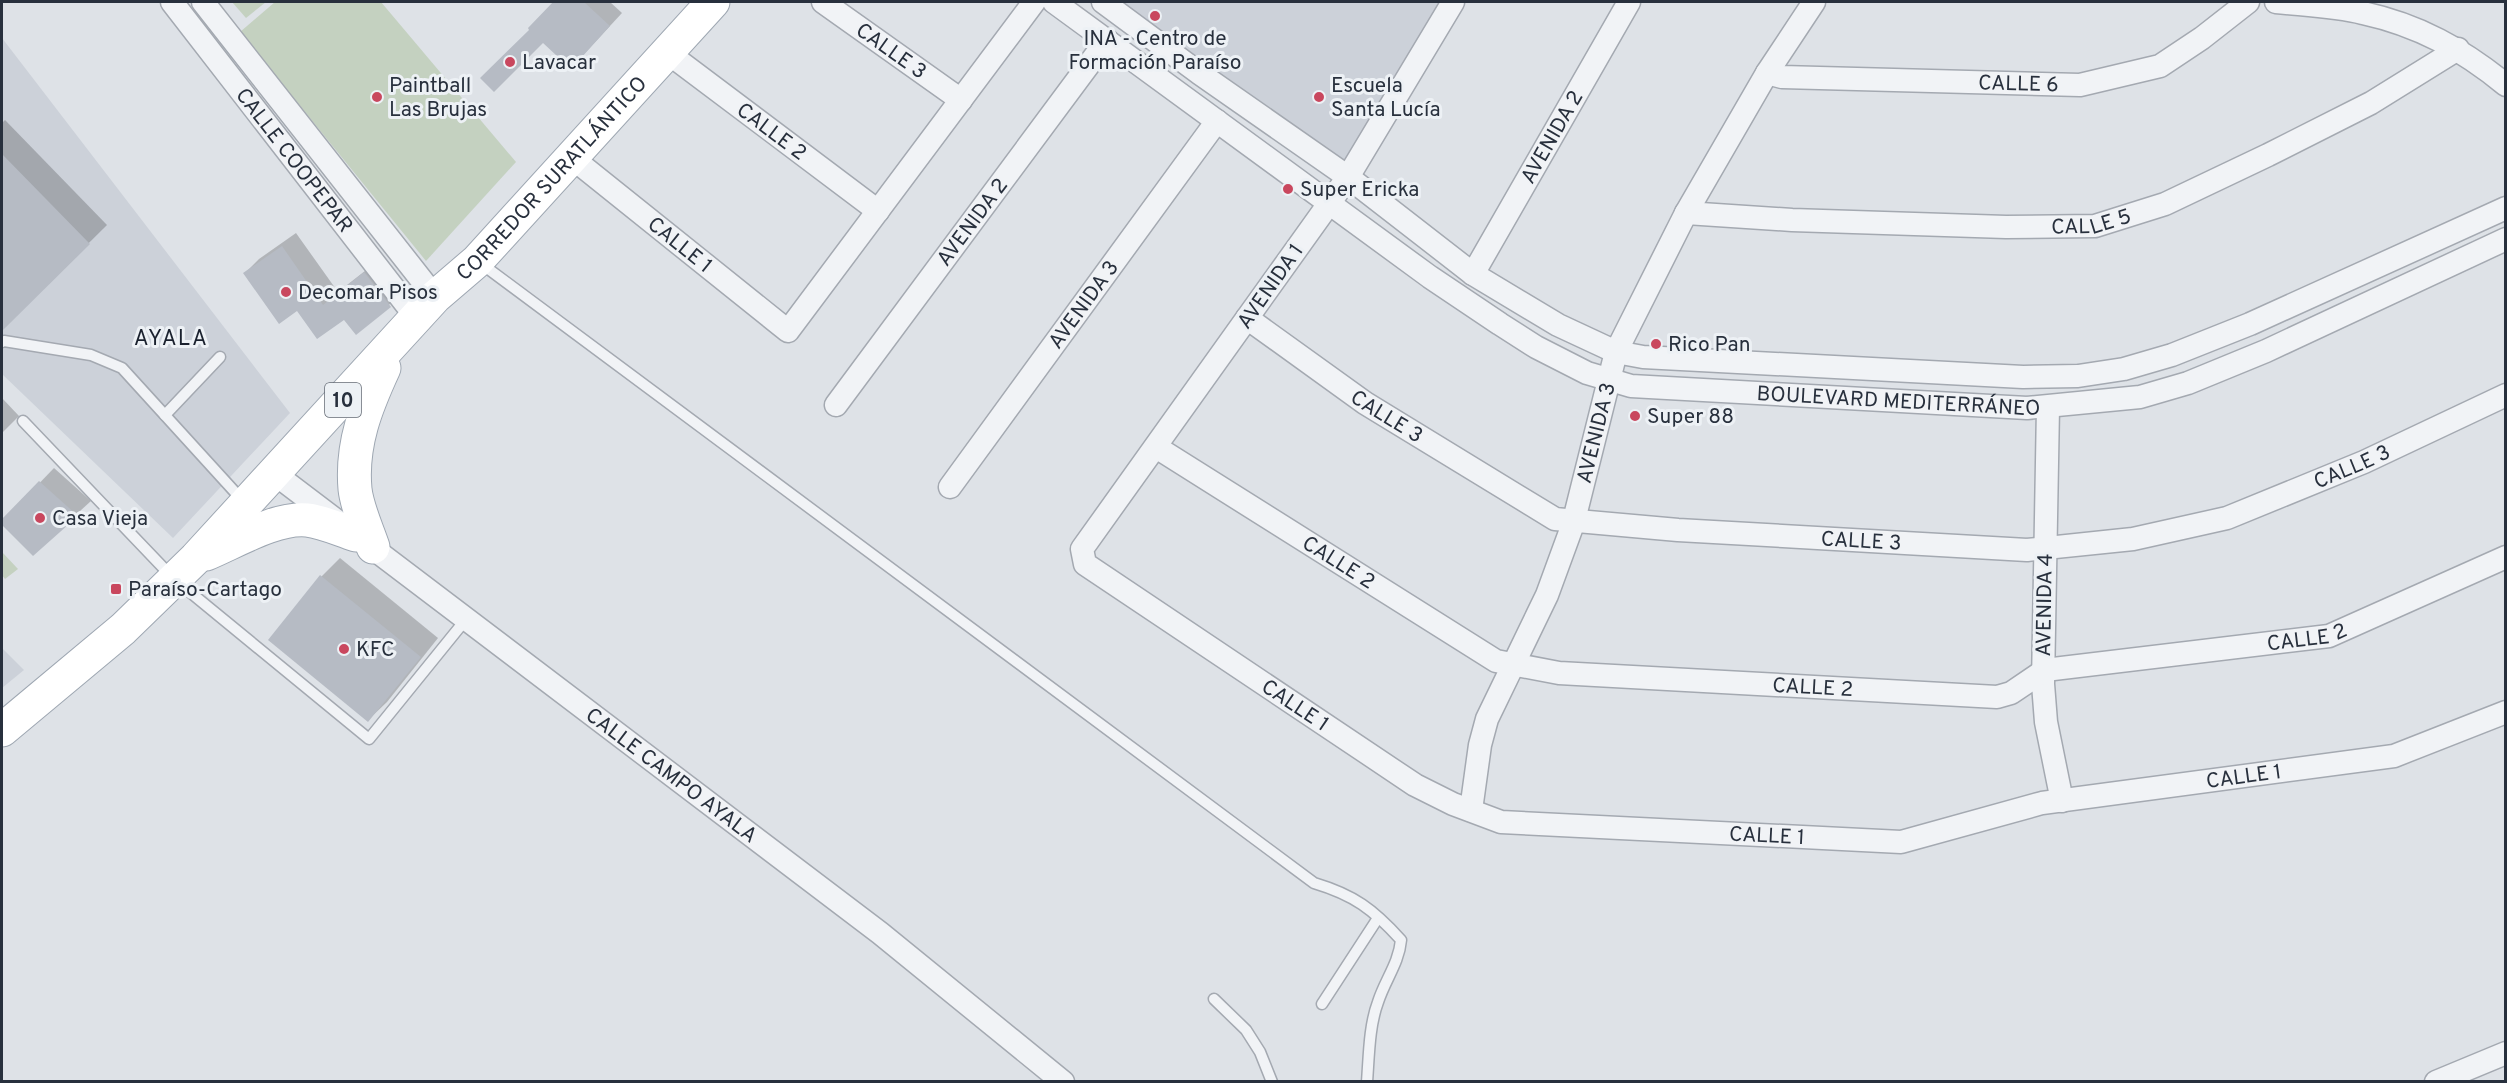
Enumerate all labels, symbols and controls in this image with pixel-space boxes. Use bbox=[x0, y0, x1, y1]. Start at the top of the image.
marker: INA - Centro de Formación Paraíso bbox=[1148, 9, 1162, 23]
street label: CALLE 3 bbox=[850, 17, 931, 86]
place label: INA - Centro de Formación Paraíso bbox=[1069, 26, 1241, 77]
place label: Lavacar bbox=[522, 50, 596, 77]
marker: Lavacar bbox=[503, 55, 517, 69]
street label: CALLE 6 bbox=[1978, 70, 2059, 99]
street label: CORREDOR SURATLÁNTICO bbox=[451, 71, 654, 288]
place label: Paintball Las Brujas bbox=[389, 73, 487, 124]
place label: Escuela Santa Lucía bbox=[1331, 73, 1440, 124]
street label: CALLE COOPEPAR bbox=[229, 83, 358, 239]
street label: AVENIDA 2 bbox=[1515, 86, 1590, 189]
marker: Paintball Las Brujas bbox=[370, 90, 384, 104]
marker: Escuela Santa Lucía bbox=[1312, 90, 1326, 104]
street label: CALLE 2 bbox=[731, 97, 811, 167]
street label: AVENIDA 2 bbox=[931, 173, 1015, 272]
place label: Super Ericka bbox=[1300, 177, 1419, 204]
marker: Super Ericka bbox=[1281, 182, 1295, 196]
street label: CALLE 5 bbox=[2051, 203, 2135, 242]
street label: CALLE 1 bbox=[641, 211, 717, 280]
street label: AVENIDA 1 bbox=[1232, 239, 1310, 335]
street label: AVENIDA 3 bbox=[1043, 256, 1126, 355]
place label: Decomar Pisos bbox=[298, 280, 438, 307]
marker: Decomar Pisos bbox=[279, 285, 293, 299]
district label: AYALA bbox=[134, 326, 208, 353]
place label: Rico Pan bbox=[1668, 332, 1751, 359]
marker: Rico Pan bbox=[1649, 337, 1663, 351]
street label: AVENIDA 3 bbox=[1572, 380, 1623, 486]
street label: BOULEVARD MEDITERRÁNEO bbox=[1756, 381, 2042, 423]
road number: 10 bbox=[325, 383, 361, 417]
street label: CALLE 3 bbox=[1344, 385, 1428, 450]
place label: Super 88 bbox=[1647, 404, 1734, 431]
marker: Super 88 bbox=[1628, 409, 1642, 423]
street label: CALLE 3 bbox=[2310, 439, 2395, 496]
place label: Casa Vieja bbox=[52, 506, 148, 533]
marker: Casa Vieja bbox=[33, 511, 47, 525]
street label: CALLE 3 bbox=[1820, 526, 1902, 558]
street label: CALLE 2 bbox=[1297, 530, 1379, 596]
street label: AVENIDA 4 bbox=[2031, 553, 2060, 657]
place label: Paraíso-Cartago bbox=[128, 577, 282, 604]
marker: Paraíso-Cartago bbox=[109, 582, 123, 596]
street label: CALLE 2 bbox=[2265, 618, 2352, 658]
place label: KFC bbox=[356, 637, 395, 664]
marker: KFC bbox=[337, 642, 351, 656]
street label: CALLE 2 bbox=[1772, 673, 1854, 704]
street label: CALLE 1 bbox=[1256, 674, 1334, 739]
street label: CALLE CAMPO AYALA bbox=[580, 702, 762, 850]
street label: CALLE 1 bbox=[2205, 759, 2283, 796]
street label: CALLE 1 bbox=[1728, 821, 1806, 852]

